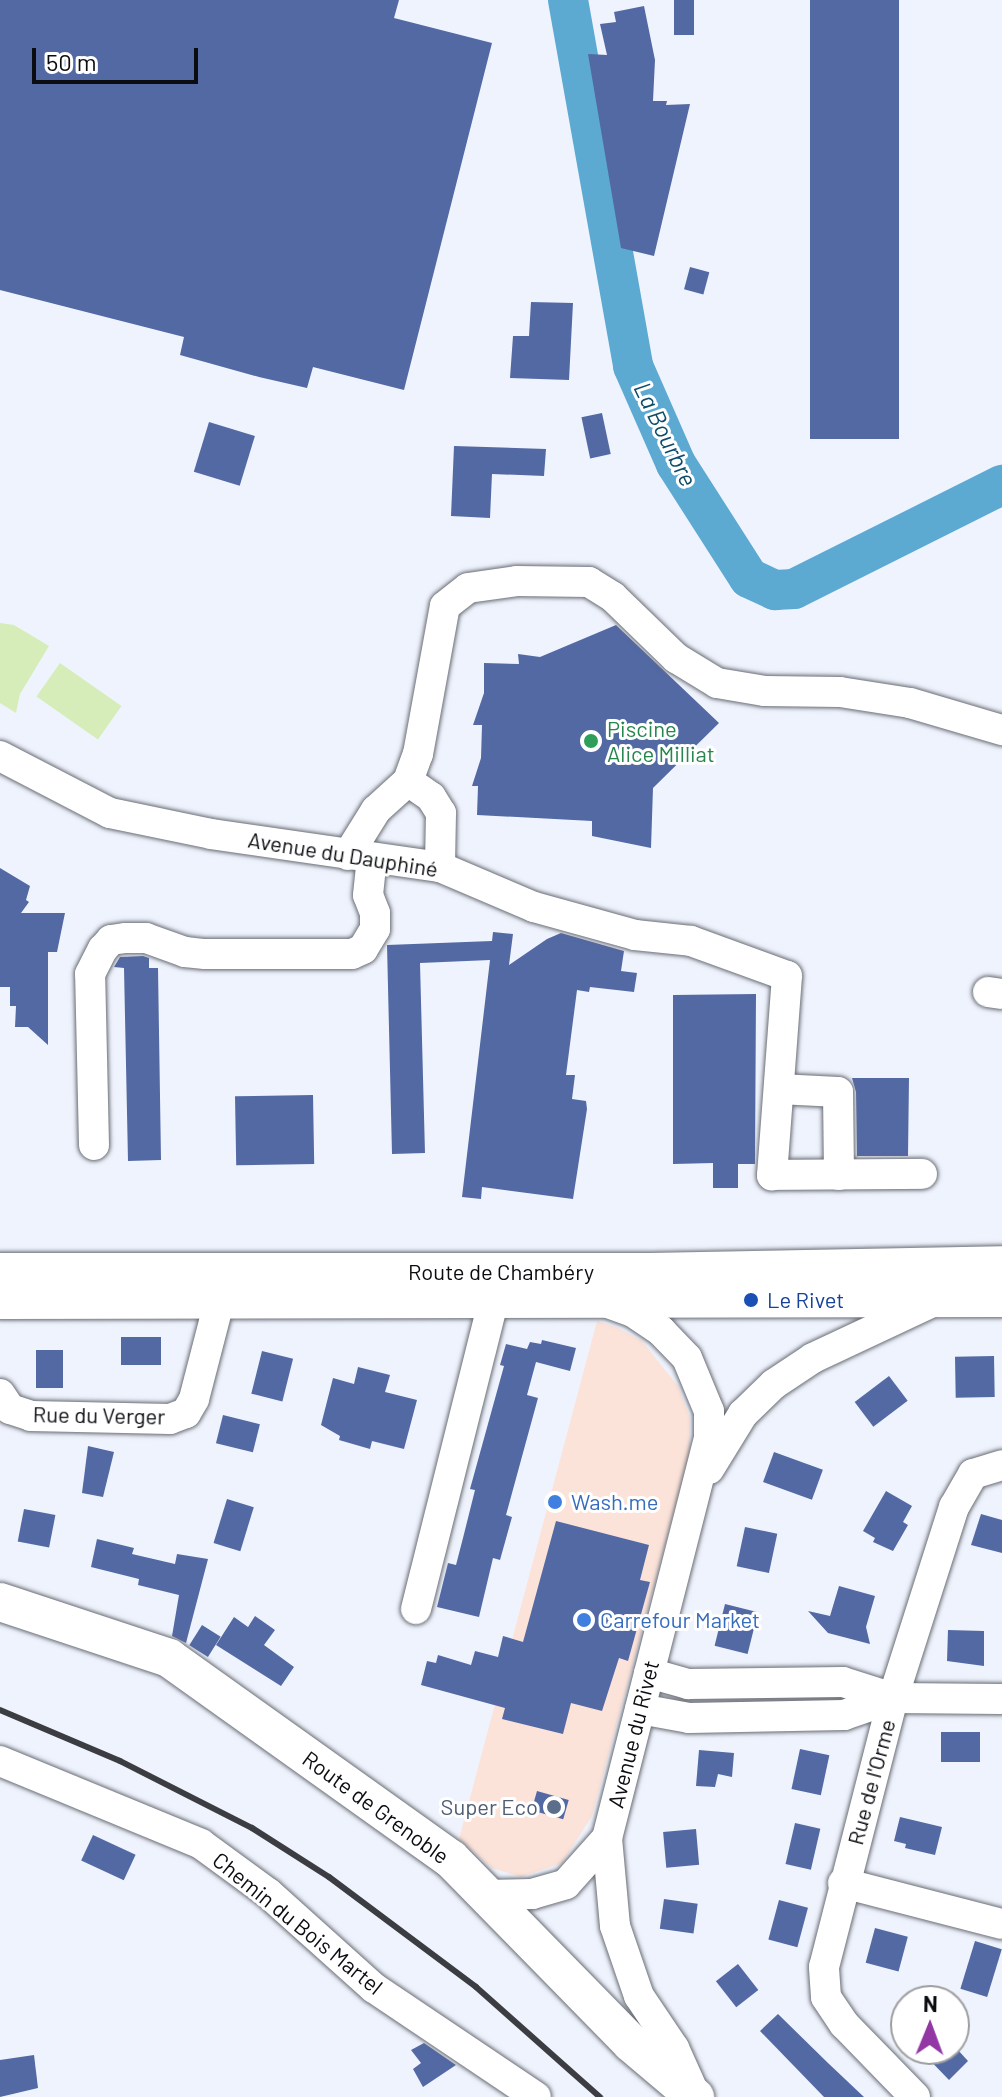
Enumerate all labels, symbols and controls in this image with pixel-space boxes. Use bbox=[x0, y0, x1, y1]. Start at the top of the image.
scale bar bbox=[36, 32, 202, 82]
text: 50 m bbox=[46, 47, 97, 76]
water label: La Bourbre bbox=[628, 377, 704, 491]
place label: Piscine Alice Milliat bbox=[607, 715, 715, 766]
marker: Piscine Alice Milliat bbox=[582, 732, 600, 750]
street label: Avenue du Dauphiné bbox=[246, 826, 440, 882]
street label: Route de Chambéry bbox=[408, 1259, 594, 1285]
place label: Le Rivet bbox=[767, 1287, 844, 1313]
marker: Le Rivet bbox=[742, 1291, 760, 1309]
street label: Rue du Verger bbox=[33, 1401, 165, 1429]
place label: Wash.me bbox=[571, 1489, 658, 1515]
marker: Wash.me bbox=[546, 1493, 564, 1511]
place label: Carrefour Market bbox=[600, 1607, 760, 1633]
marker: Carrefour Market bbox=[575, 1611, 593, 1629]
street label: Avenue du Rivet bbox=[602, 1657, 664, 1811]
street label: Rue de l'Orme bbox=[842, 1716, 900, 1848]
street label: Route de Grenoble bbox=[298, 1745, 454, 1869]
place label: Super Eco bbox=[441, 1794, 538, 1820]
marker: Super Eco bbox=[545, 1798, 563, 1816]
street label: Chemin du Bois Martel bbox=[208, 1846, 388, 2000]
north arrow bbox=[890, 1985, 970, 2065]
text: N bbox=[923, 1990, 938, 2016]

